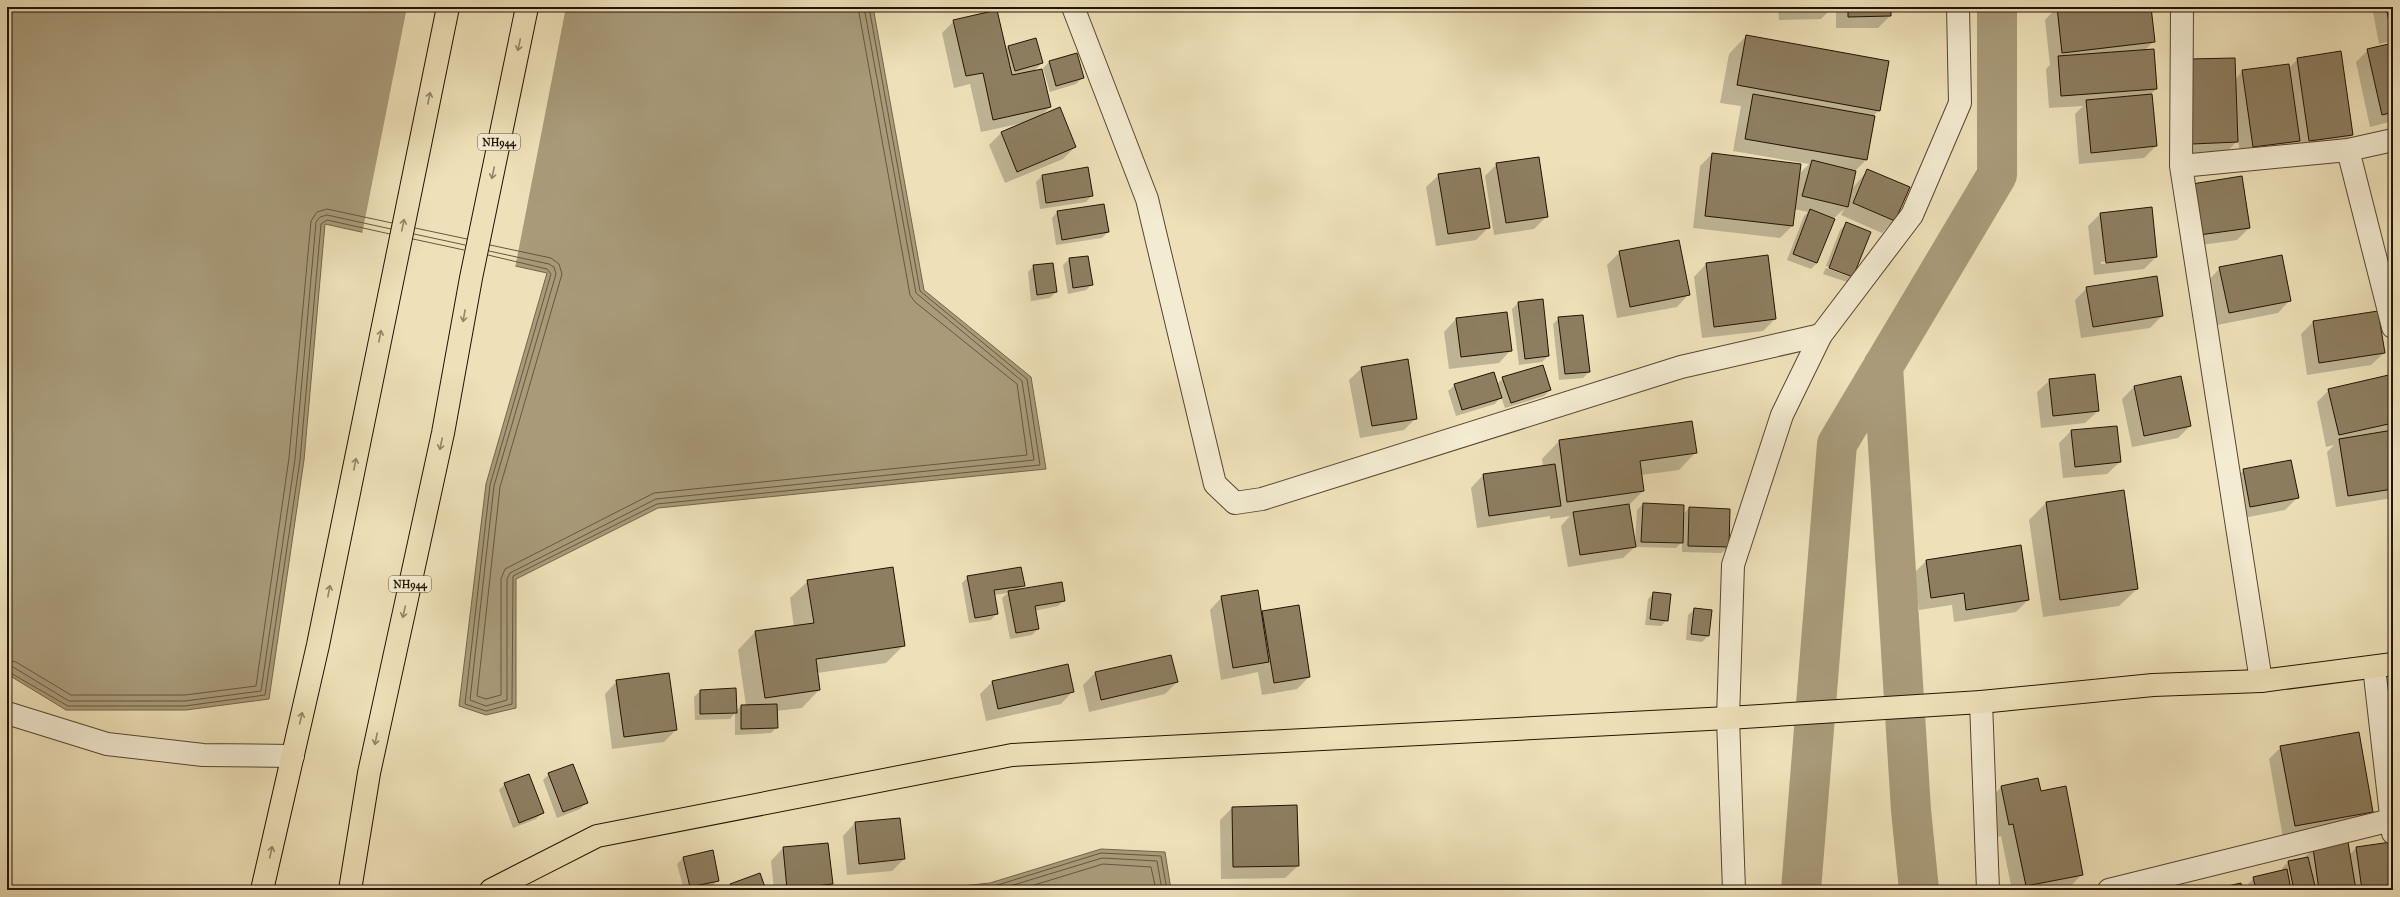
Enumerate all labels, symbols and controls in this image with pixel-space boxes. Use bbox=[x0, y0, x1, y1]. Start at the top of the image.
one-way arrow bbox=[514, 38, 522, 51]
one-way arrow bbox=[426, 91, 434, 104]
road number: NH944 bbox=[478, 134, 520, 150]
one-way arrow bbox=[488, 166, 496, 179]
one-way arrow bbox=[399, 219, 407, 232]
one-way arrow bbox=[460, 309, 468, 322]
one-way arrow bbox=[377, 330, 385, 343]
one-way arrow bbox=[436, 437, 444, 450]
one-way arrow bbox=[351, 458, 359, 471]
road number: NH944 bbox=[389, 576, 431, 592]
one-way arrow bbox=[325, 585, 333, 598]
one-way arrow bbox=[400, 605, 407, 618]
one-way arrow bbox=[298, 712, 306, 725]
one-way arrow bbox=[372, 732, 380, 745]
one-way arrow bbox=[267, 846, 275, 859]

